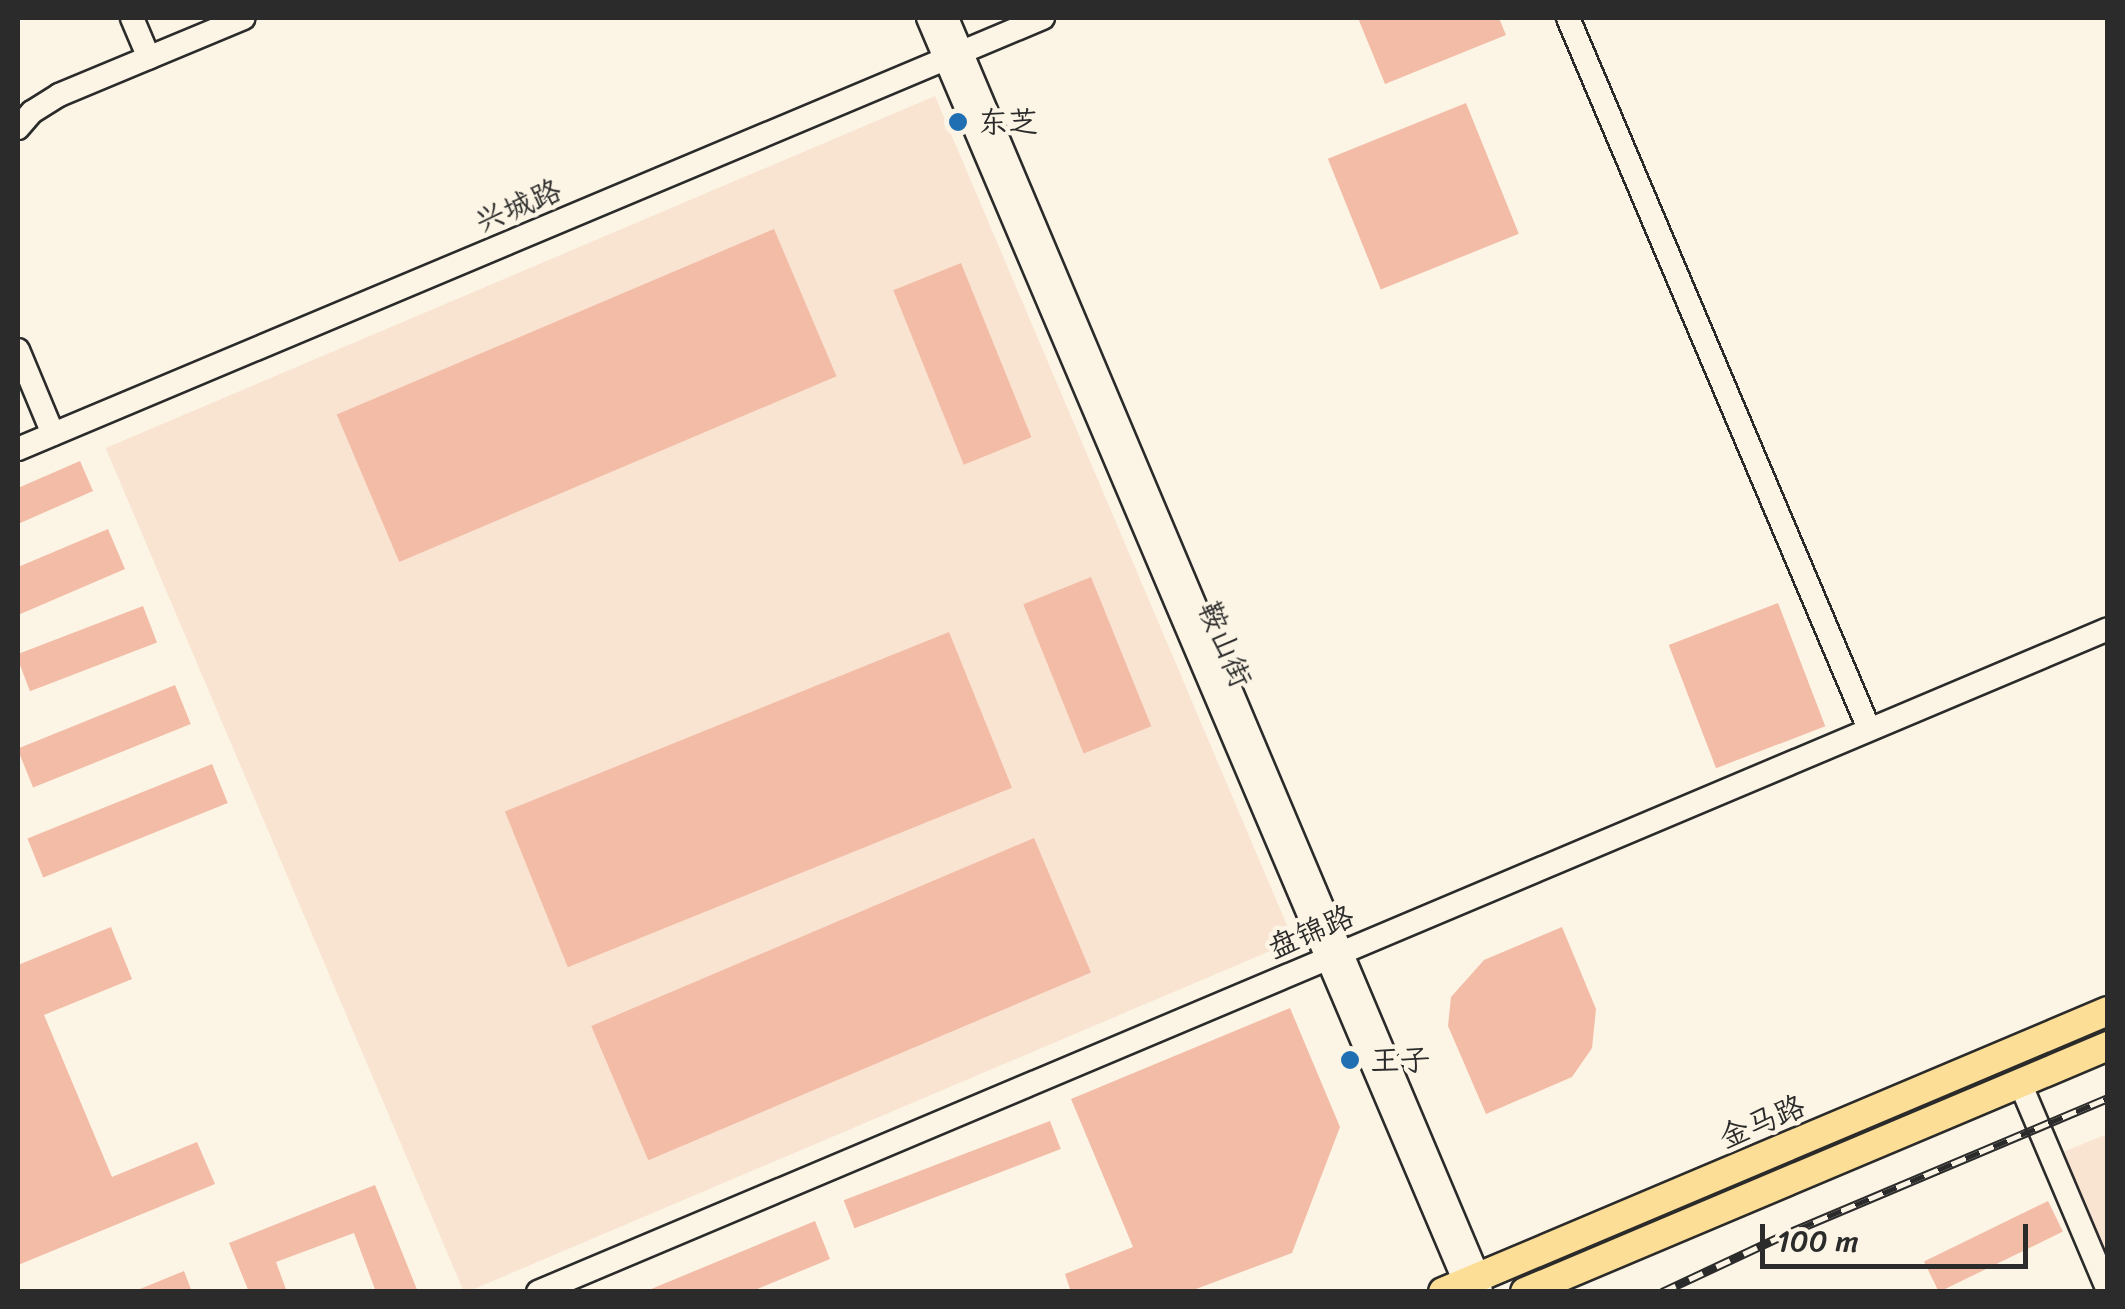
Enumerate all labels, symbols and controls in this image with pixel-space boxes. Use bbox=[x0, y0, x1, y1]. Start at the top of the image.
place label: 东芝 bbox=[978, 104, 1038, 140]
marker: 东芝 bbox=[947, 111, 969, 133]
street label: 兴城路 bbox=[470, 172, 566, 240]
street label: 鞍山街 bbox=[1191, 596, 1259, 692]
street label: 盘锦路 bbox=[1263, 898, 1359, 966]
place label: 王子 bbox=[1370, 1042, 1430, 1078]
marker: 王子 bbox=[1339, 1049, 1361, 1071]
street label: 金马路 bbox=[1714, 1088, 1810, 1156]
scale bar bbox=[1765, 1204, 2032, 1266]
text: 100 m bbox=[1777, 1214, 1859, 1268]

